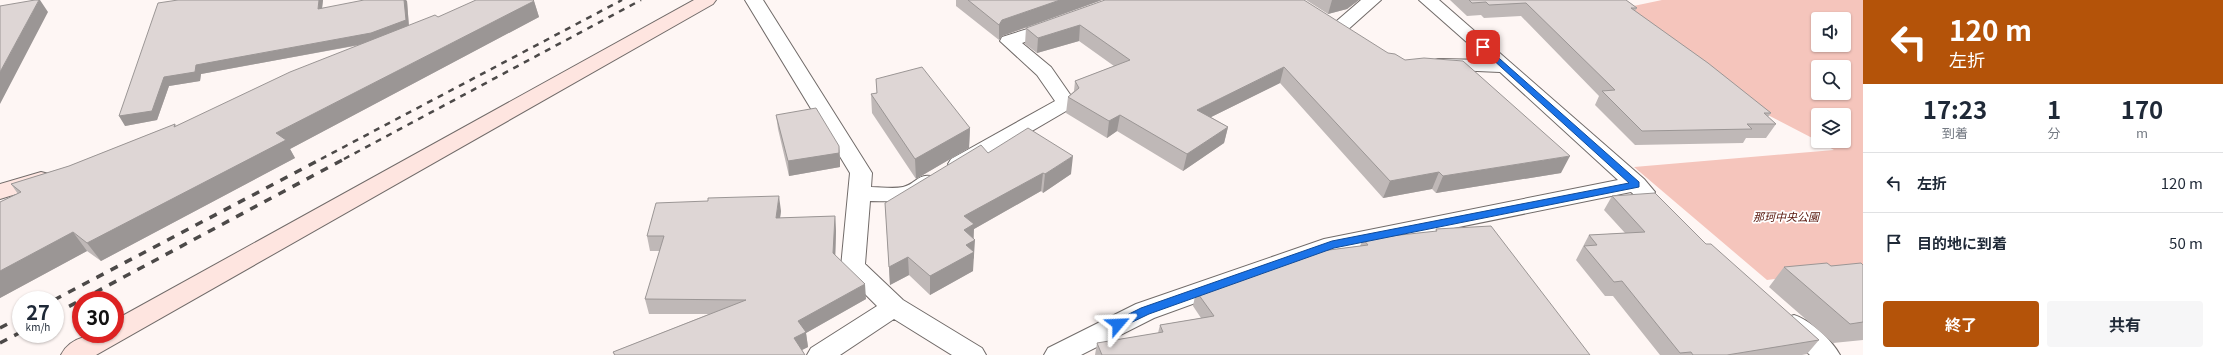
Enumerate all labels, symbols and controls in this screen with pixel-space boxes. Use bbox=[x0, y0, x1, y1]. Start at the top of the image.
text: 120 m bbox=[1949, 9, 2032, 49]
map controls bbox=[1811, 12, 1851, 148]
button: sound bbox=[1811, 12, 1851, 52]
icon: left bbox=[1883, 16, 1935, 68]
pin bbox=[1466, 30, 1500, 64]
icon: arrive bbox=[1472, 36, 1494, 58]
text: 左折 bbox=[1949, 46, 1985, 72]
button: search bbox=[1811, 60, 1851, 100]
text: 17:23 bbox=[1923, 91, 1987, 126]
text: 1 bbox=[2047, 91, 2061, 126]
text: 170 bbox=[2121, 91, 2163, 126]
button: layers bbox=[1811, 108, 1851, 148]
text: 到着 bbox=[1942, 123, 1968, 142]
text: 分 bbox=[2047, 123, 2060, 142]
text: m bbox=[2136, 123, 2148, 142]
icon: left bbox=[1883, 172, 1905, 194]
text: 左折 bbox=[1917, 172, 1947, 193]
text: 120 m bbox=[2161, 172, 2203, 193]
park label: 那珂中央公園 bbox=[1753, 208, 1821, 224]
icon: arrive bbox=[1883, 232, 1905, 254]
text: 目的地に到着 bbox=[1917, 232, 2007, 253]
text: 50 m bbox=[2169, 232, 2203, 253]
speed limit sign: 30 bbox=[72, 291, 124, 343]
text: 27 bbox=[26, 297, 50, 326]
button: 終了 bbox=[1883, 301, 2039, 347]
button: 共有 bbox=[2047, 301, 2203, 347]
position arrow bbox=[1097, 303, 1139, 345]
text: km/h bbox=[26, 319, 50, 334]

